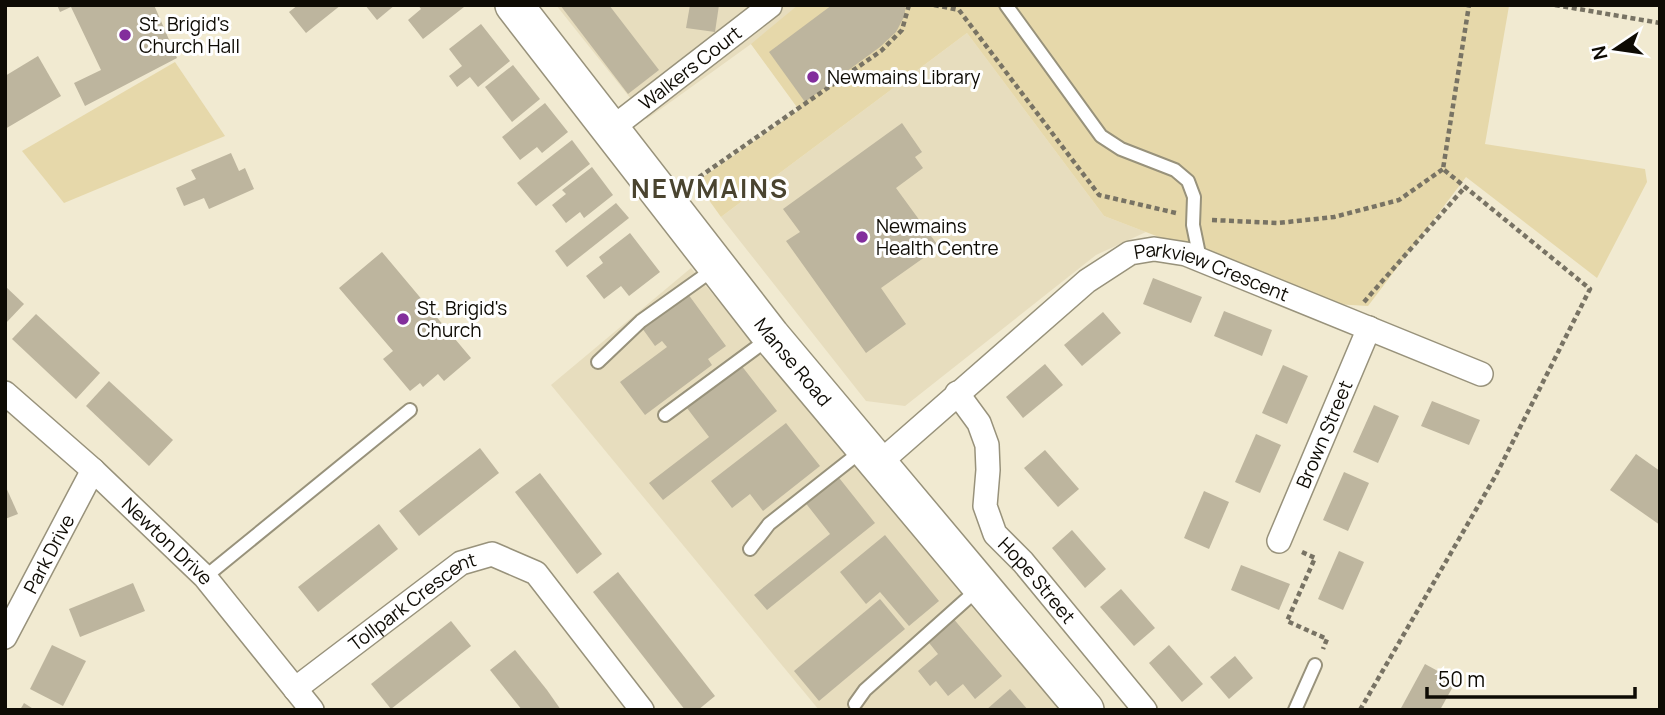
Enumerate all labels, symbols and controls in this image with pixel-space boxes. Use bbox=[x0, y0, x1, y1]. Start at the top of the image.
place label: St. Brigid's Church Hall bbox=[139, 11, 240, 59]
north arrow bbox=[1581, 14, 1651, 84]
street label: Walkers Court bbox=[633, 20, 747, 116]
marker: St. Brigid's Church Hall bbox=[117, 27, 133, 43]
text: N bbox=[1585, 43, 1614, 62]
place label: Newmains Library bbox=[827, 64, 981, 90]
marker: Newmains Library bbox=[805, 69, 821, 85]
district label: NEWMAINS bbox=[631, 170, 789, 206]
place label: Newmains Health Centre bbox=[876, 213, 999, 261]
marker: Newmains Health Centre bbox=[854, 229, 870, 245]
street label: Parkview Crescent bbox=[1132, 236, 1293, 307]
place label: St. Brigid's Church bbox=[417, 295, 507, 343]
marker: St. Brigid's Church bbox=[395, 311, 411, 327]
street label: Manse Road bbox=[748, 312, 837, 412]
street label: Brown Street bbox=[1290, 376, 1358, 492]
street label: Newton Drive bbox=[116, 492, 219, 590]
street label: Park Drive bbox=[17, 510, 80, 598]
street label: Hope Street bbox=[992, 531, 1081, 629]
street label: Tollpark Crescent bbox=[343, 546, 479, 657]
scale bar bbox=[1427, 656, 1635, 700]
text: 50 m bbox=[1438, 665, 1485, 693]

